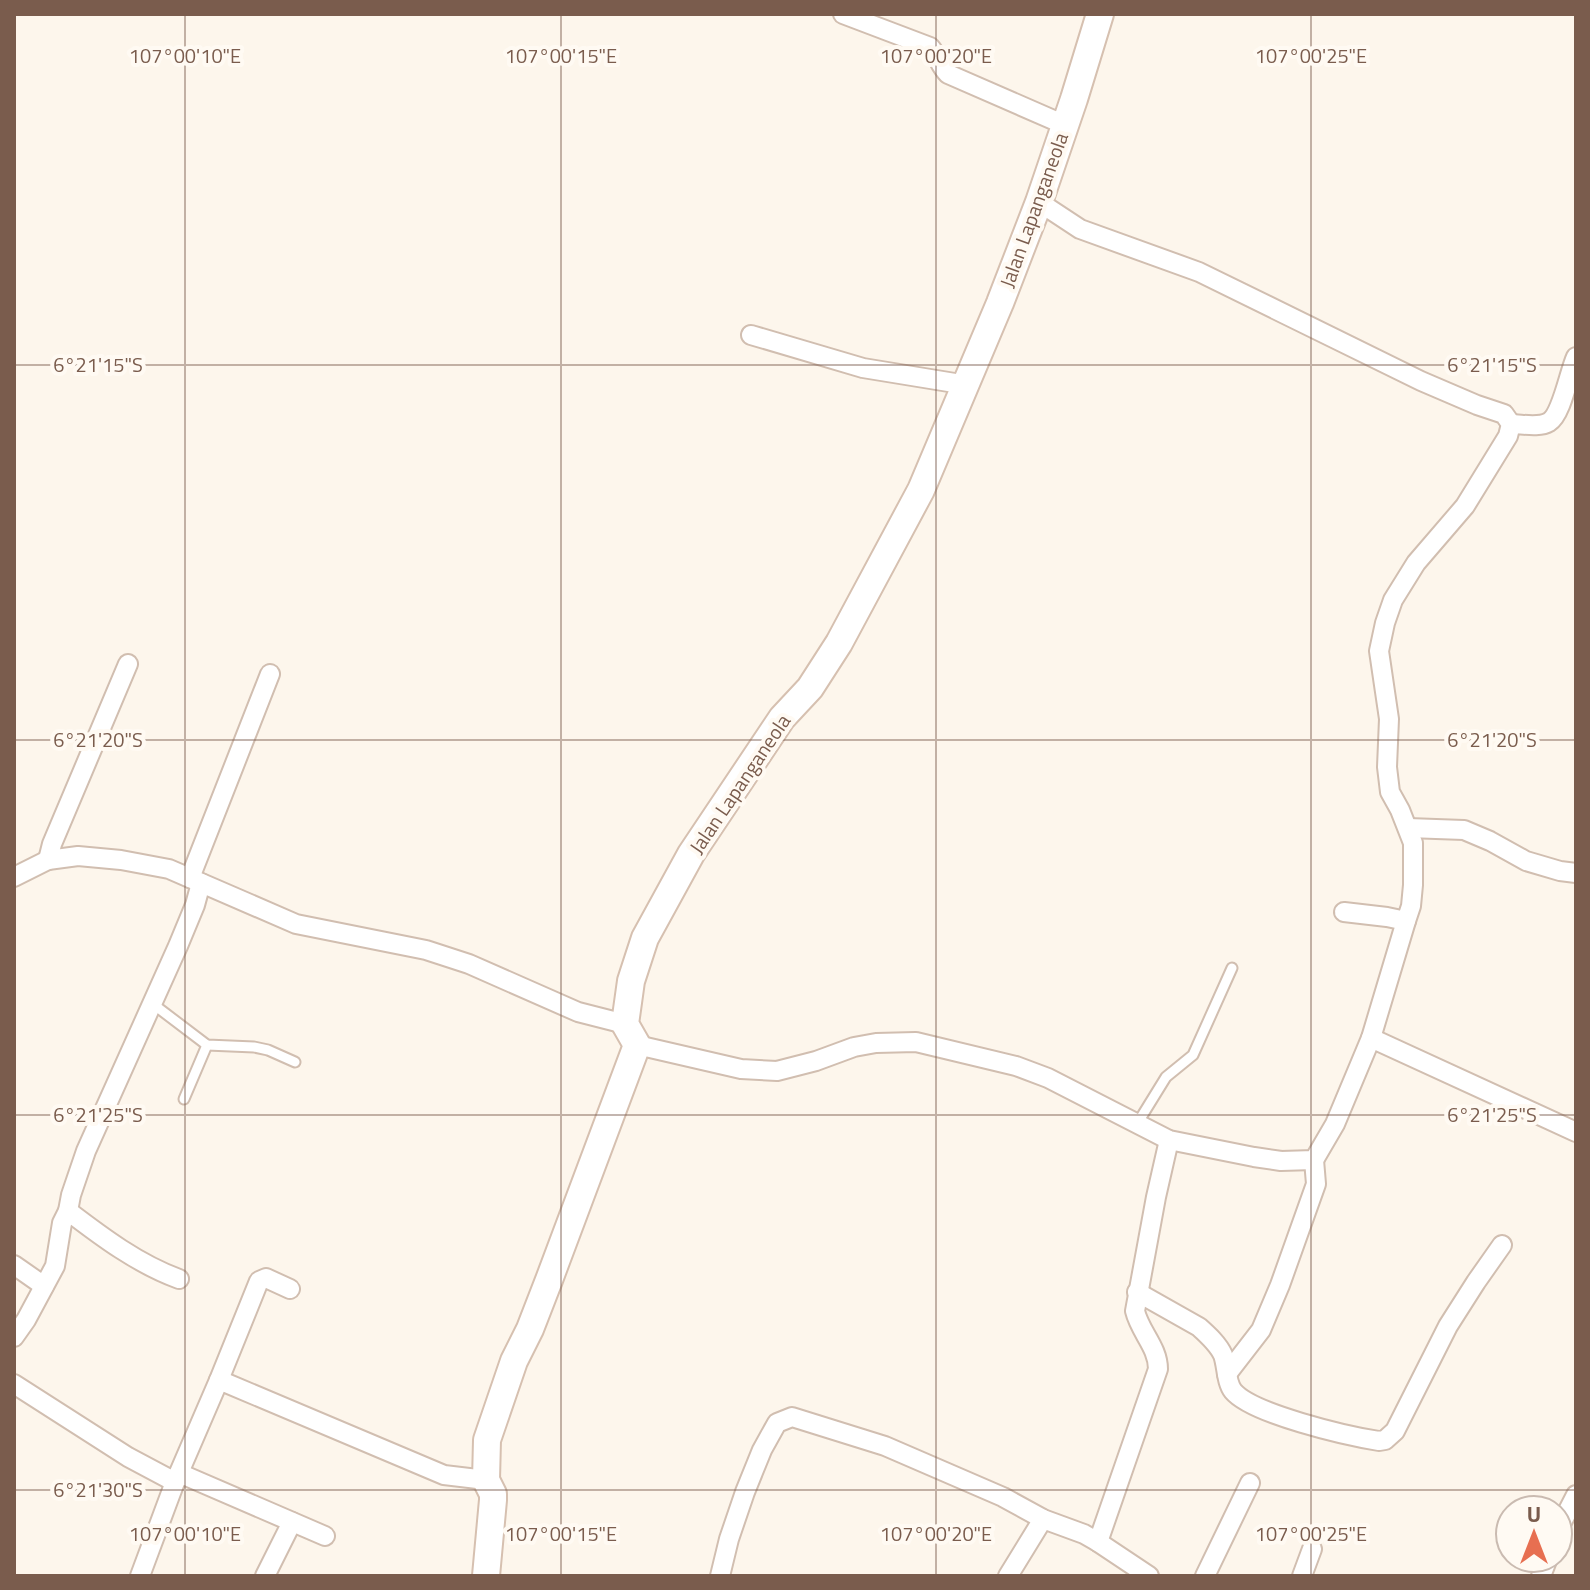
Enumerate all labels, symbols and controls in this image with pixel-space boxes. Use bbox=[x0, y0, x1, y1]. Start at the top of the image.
text: 107°00'10"E bbox=[129, 40, 241, 71]
text: 107°00'15"E bbox=[505, 40, 617, 71]
text: 107°00'20"E bbox=[880, 40, 992, 71]
text: 107°00'25"E bbox=[1255, 40, 1367, 71]
street label: Jalan Lapanganeola bbox=[991, 128, 1076, 292]
text: 6°21'15"S bbox=[53, 349, 143, 380]
text: 6°21'15"S bbox=[1447, 349, 1537, 380]
street label: Jalan Lapanganeola bbox=[681, 708, 798, 860]
text: 6°21'20"S bbox=[53, 724, 143, 755]
text: 6°21'20"S bbox=[1447, 724, 1537, 755]
text: 6°21'25"S bbox=[53, 1099, 143, 1130]
text: 6°21'25"S bbox=[1447, 1099, 1537, 1130]
text: 6°21'30"S bbox=[53, 1474, 143, 1505]
north arrow bbox=[1494, 1494, 1574, 1574]
text: U bbox=[1527, 1497, 1541, 1531]
text: 107°00'10"E bbox=[129, 1518, 241, 1549]
text: 107°00'15"E bbox=[505, 1518, 617, 1549]
text: 107°00'20"E bbox=[880, 1518, 992, 1549]
text: 107°00'25"E bbox=[1255, 1518, 1367, 1549]

